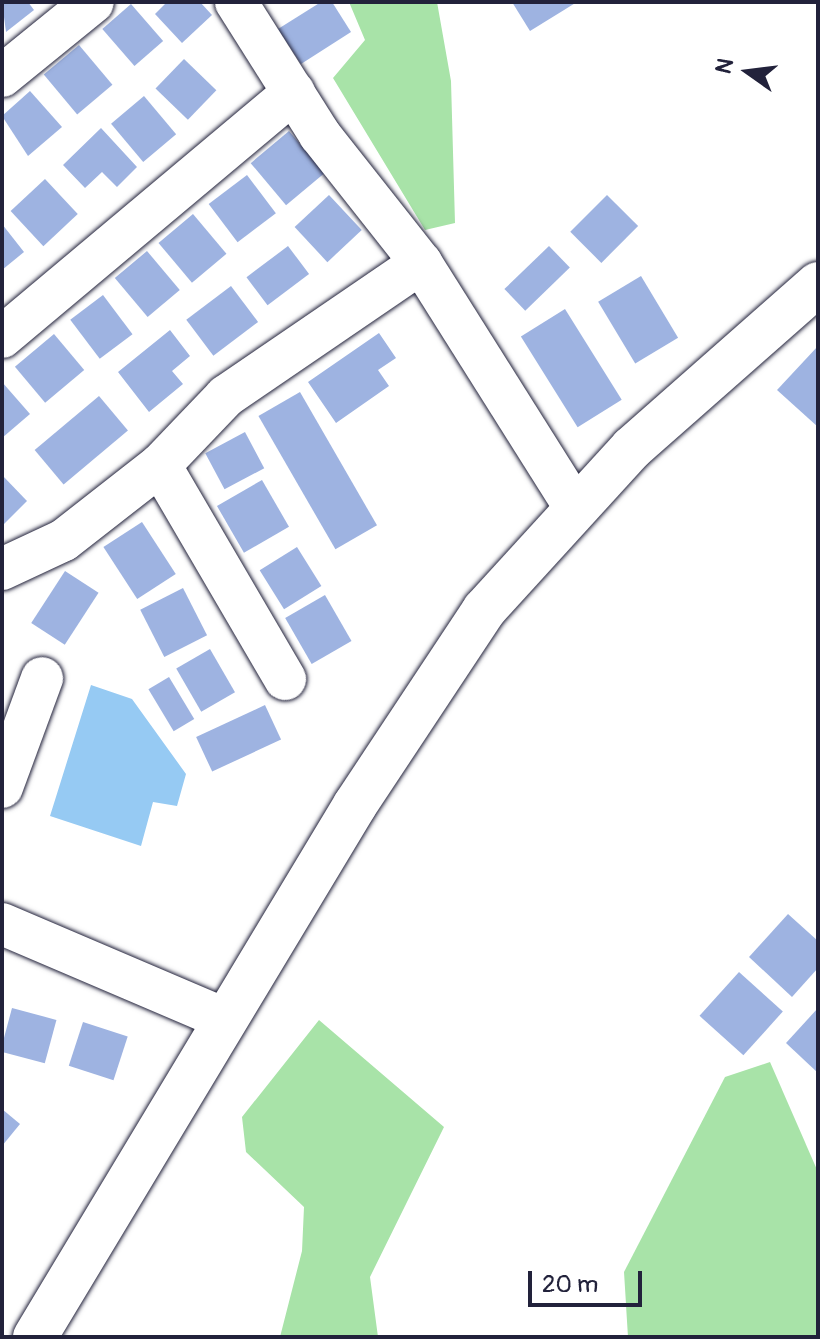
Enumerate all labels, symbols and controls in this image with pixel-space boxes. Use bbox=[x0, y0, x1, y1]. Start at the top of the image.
north arrow bbox=[708, 32, 788, 112]
text: N bbox=[709, 56, 740, 77]
scale bar bbox=[532, 1255, 646, 1305]
text: 20 m bbox=[542, 1270, 598, 1299]

